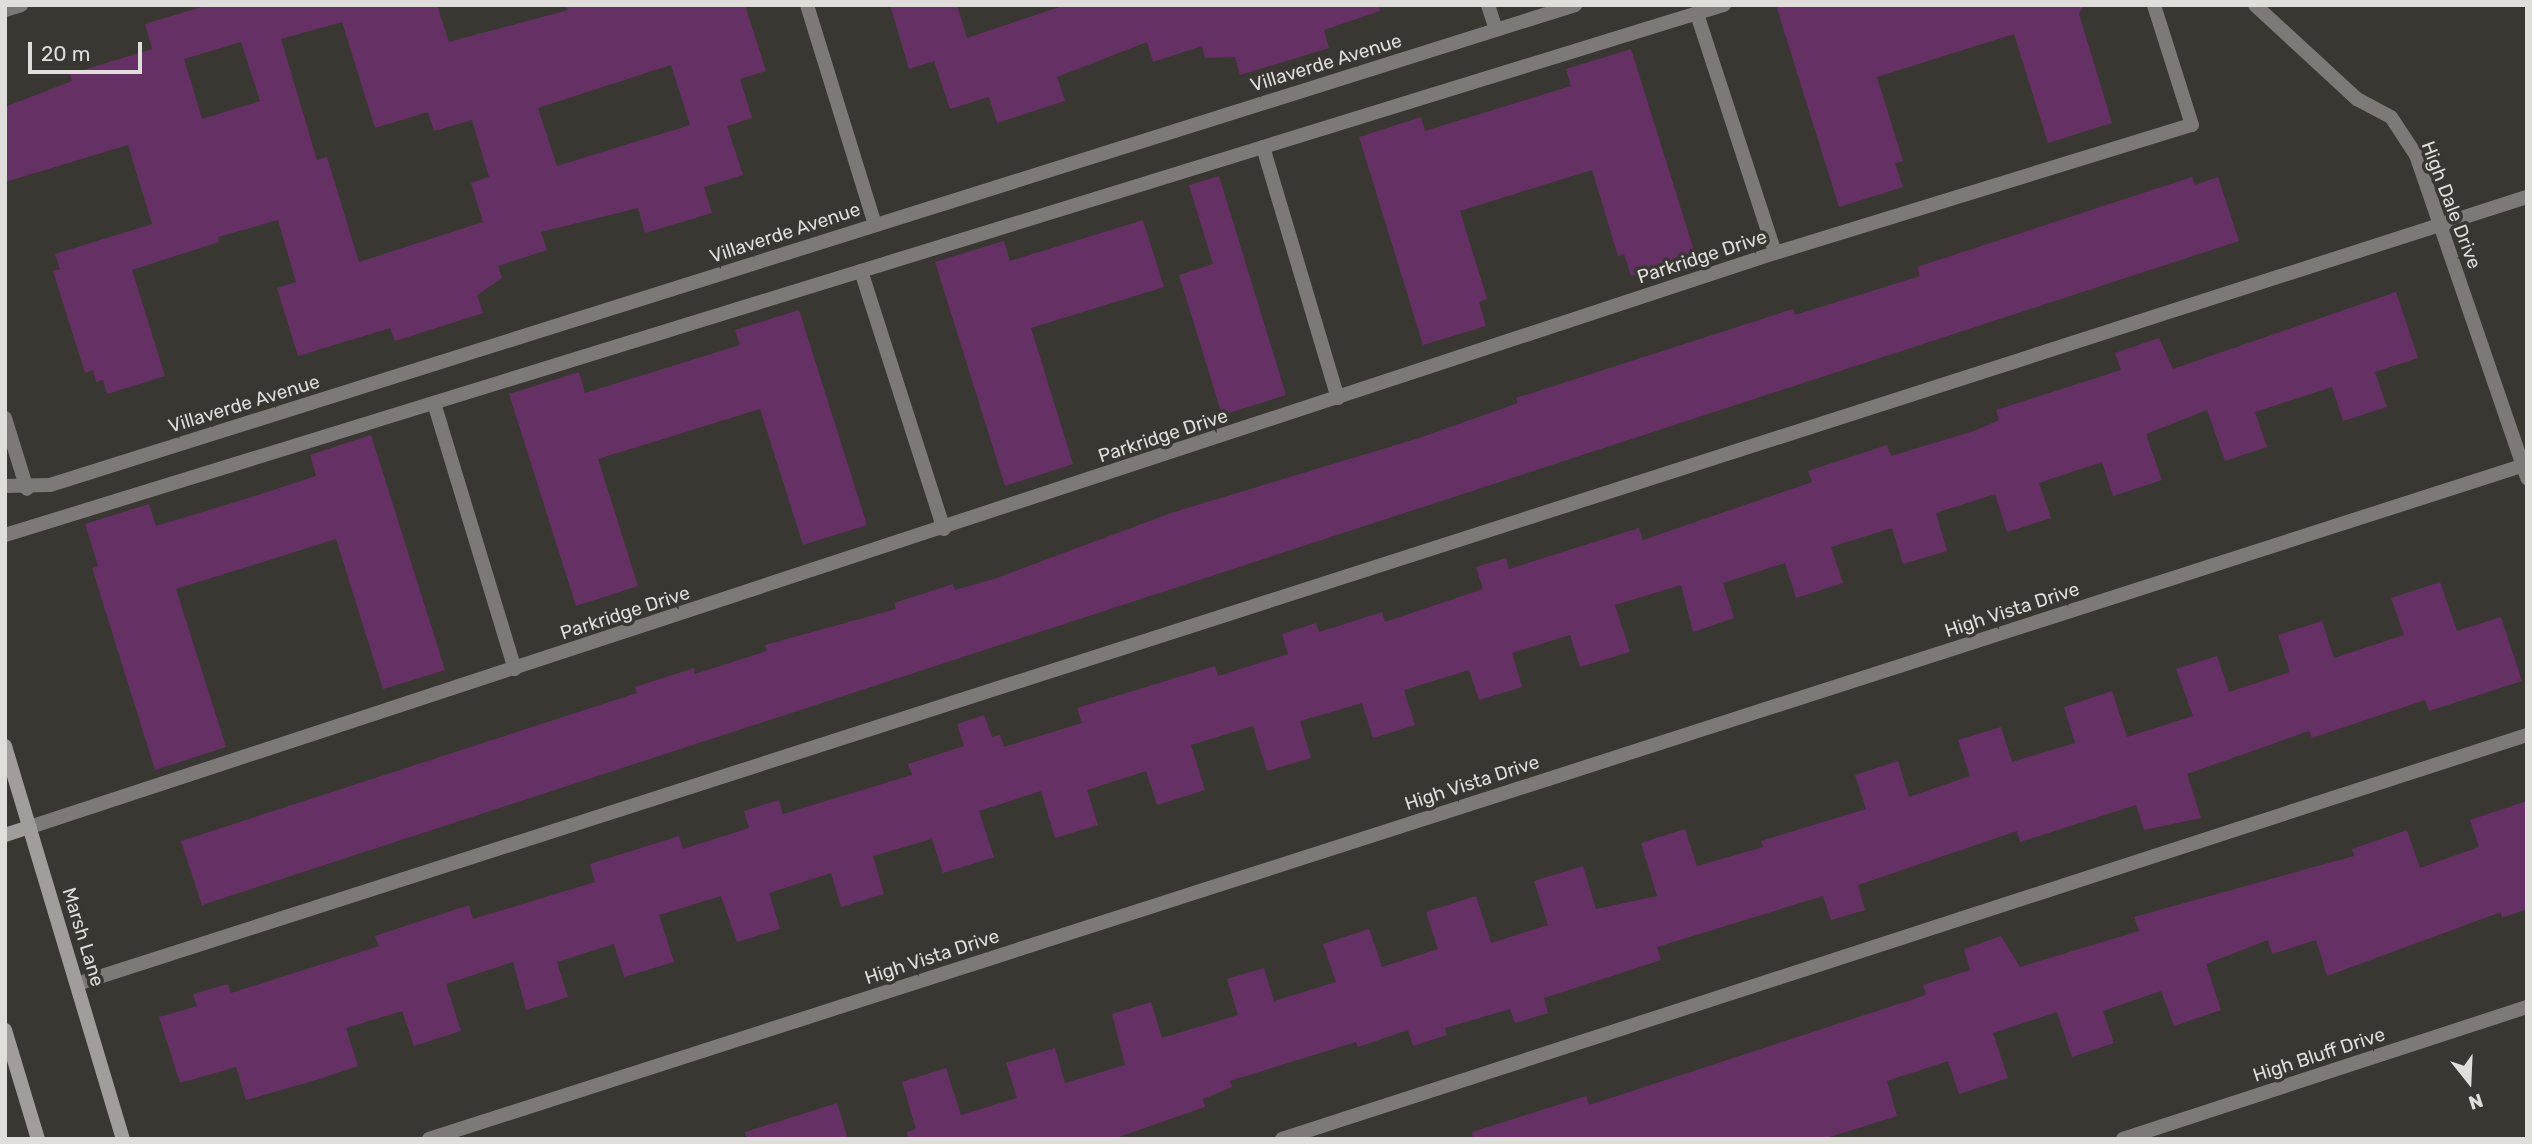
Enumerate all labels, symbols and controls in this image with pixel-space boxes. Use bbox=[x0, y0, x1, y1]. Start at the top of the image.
scale bar bbox=[32, 28, 145, 72]
street label: Villaverde Avenue bbox=[1247, 29, 1405, 97]
text: 20 m bbox=[41, 41, 90, 66]
street label: High Dale Drive bbox=[2416, 138, 2486, 272]
street label: Villaverde Avenue bbox=[707, 198, 863, 268]
street label: Parkridge Drive bbox=[1634, 225, 1770, 289]
street label: Villaverde Avenue bbox=[165, 370, 323, 438]
street label: Parkridge Drive bbox=[1095, 404, 1231, 468]
street label: High Vista Drive bbox=[1942, 577, 2082, 643]
street label: Parkridge Drive bbox=[557, 581, 693, 645]
street label: High Vista Drive bbox=[1402, 750, 1542, 816]
street label: Marsh Lane bbox=[57, 885, 109, 989]
street label: High Vista Drive bbox=[862, 924, 1002, 990]
street label: High Bluff Drive bbox=[2250, 1023, 2388, 1087]
north arrow bbox=[2434, 1046, 2504, 1116]
text: N bbox=[2466, 1088, 2486, 1114]

